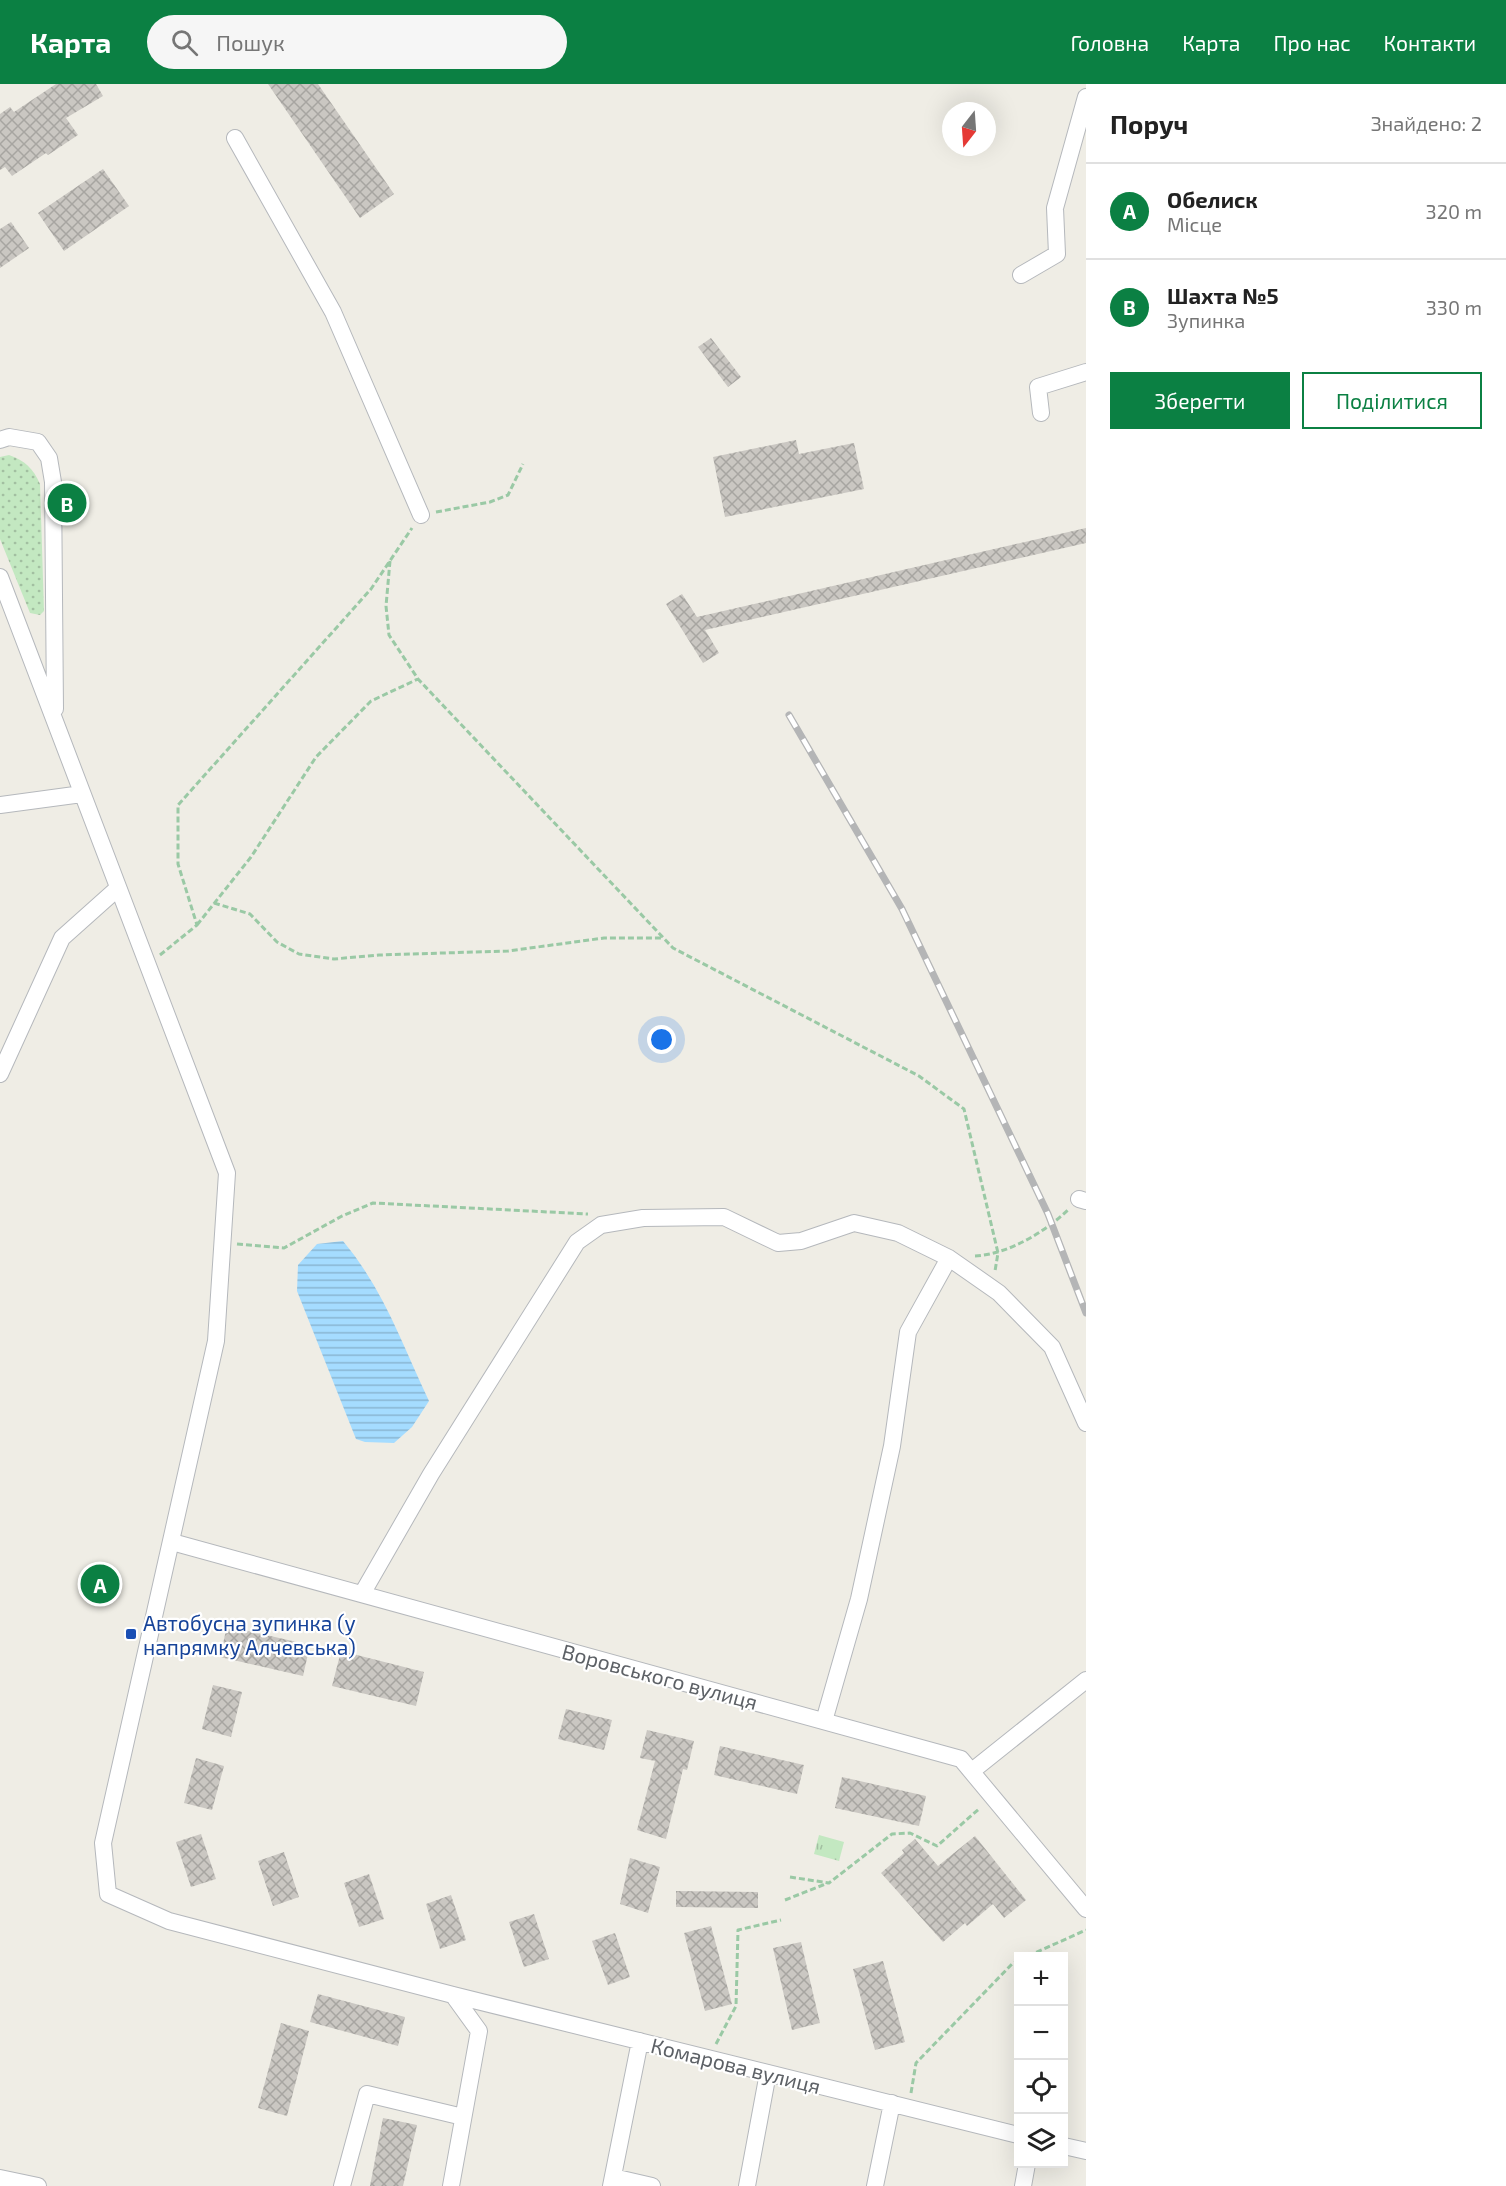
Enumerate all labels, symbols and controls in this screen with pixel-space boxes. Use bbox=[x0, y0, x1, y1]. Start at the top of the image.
search box bbox=[147, 15, 567, 69]
text: Карта bbox=[30, 25, 111, 59]
icon: search bbox=[168, 26, 201, 59]
text: Пошук bbox=[216, 29, 285, 55]
text: Головна bbox=[1070, 30, 1149, 55]
text: Карта bbox=[1182, 30, 1240, 55]
text: Про нас bbox=[1273, 30, 1351, 55]
text: Контакти bbox=[1384, 30, 1476, 55]
north arrow bbox=[942, 102, 996, 156]
text: Поруч bbox=[1110, 108, 1188, 139]
text: Знайдено: 2 bbox=[1371, 111, 1482, 135]
text: Обелиск bbox=[1167, 186, 1258, 212]
text: A bbox=[1123, 199, 1136, 223]
text: 320 m bbox=[1426, 199, 1482, 223]
text: Місце bbox=[1167, 212, 1222, 236]
text: Шахта №5 bbox=[1167, 282, 1279, 308]
text: B bbox=[1123, 295, 1136, 319]
text: 330 m bbox=[1426, 295, 1482, 319]
text: Зупинка bbox=[1167, 308, 1245, 332]
button: Зберегти bbox=[1110, 372, 1290, 429]
button: Поділитися bbox=[1302, 372, 1482, 429]
pin: B bbox=[48, 480, 86, 526]
your location bbox=[647, 1025, 676, 1054]
pin: A bbox=[80, 1562, 120, 1606]
place label: Автобусна зупинка (у напрямку Алчевська) bbox=[143, 1610, 356, 1660]
marker: Автобусна зупинка (у напрямку Алчевська) bbox=[124, 1627, 138, 1641]
street label: Воровського вулиця bbox=[559, 1638, 760, 1715]
map controls bbox=[1014, 1952, 1068, 2168]
button: + bbox=[1014, 1952, 1068, 2006]
button: − bbox=[1014, 2006, 1068, 2060]
street label: Комарова вулиця bbox=[648, 2032, 823, 2099]
button: locate bbox=[1014, 2060, 1068, 2114]
button: layers bbox=[1014, 2114, 1068, 2168]

